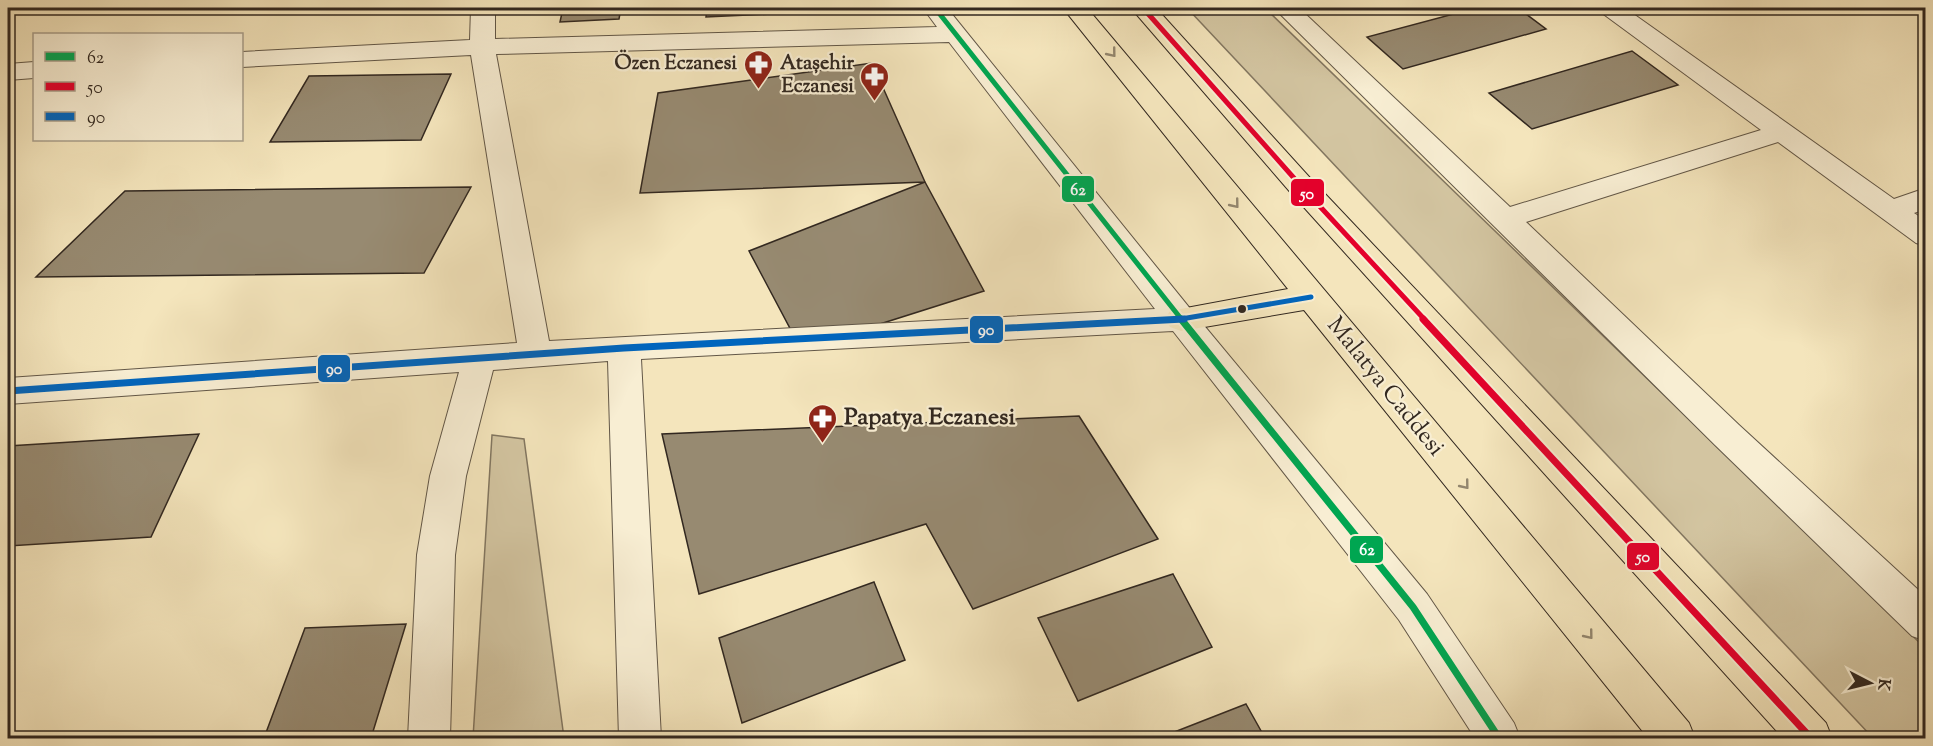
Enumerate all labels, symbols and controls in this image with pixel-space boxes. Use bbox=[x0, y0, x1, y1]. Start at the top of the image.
legend bbox=[33, 33, 243, 141]
text: 62 bbox=[87, 46, 105, 72]
one-way arrow bbox=[1105, 46, 1116, 57]
pharmacy icon: Özen Eczanesi bbox=[742, 48, 774, 90]
place label: Özen Eczanesi bbox=[615, 49, 737, 79]
place label: Ataşehir Eczanesi bbox=[780, 50, 854, 102]
pharmacy icon: Ataşehir Eczanesi bbox=[859, 60, 891, 102]
text: 50 bbox=[86, 76, 103, 102]
text: 90 bbox=[87, 106, 105, 132]
line badge: 62 bbox=[1061, 175, 1095, 203]
line badge: 50 bbox=[1290, 178, 1325, 207]
text: 62 bbox=[1070, 180, 1086, 203]
text: 50 bbox=[1298, 184, 1315, 207]
one-way arrow bbox=[1228, 197, 1239, 208]
unlabelled marker bbox=[1236, 303, 1248, 315]
street label: Malatya Caddesi bbox=[1318, 310, 1452, 464]
line badge: 90 bbox=[969, 315, 1004, 344]
text: 90 bbox=[978, 320, 995, 343]
line badge: 90 bbox=[317, 354, 351, 383]
text: 90 bbox=[326, 359, 343, 382]
place label: Papatya Eczanesi bbox=[844, 401, 1016, 435]
pharmacy icon: Papatya Eczanesi bbox=[807, 402, 839, 444]
one-way arrow bbox=[1458, 478, 1469, 489]
line badge: 62 bbox=[1349, 535, 1384, 564]
text: 62 bbox=[1359, 540, 1375, 563]
line badge: 50 bbox=[1626, 542, 1660, 571]
text: 50 bbox=[1634, 547, 1651, 570]
one-way arrow bbox=[1582, 629, 1593, 640]
north arrow bbox=[1840, 653, 1900, 713]
text: K bbox=[1870, 677, 1895, 692]

